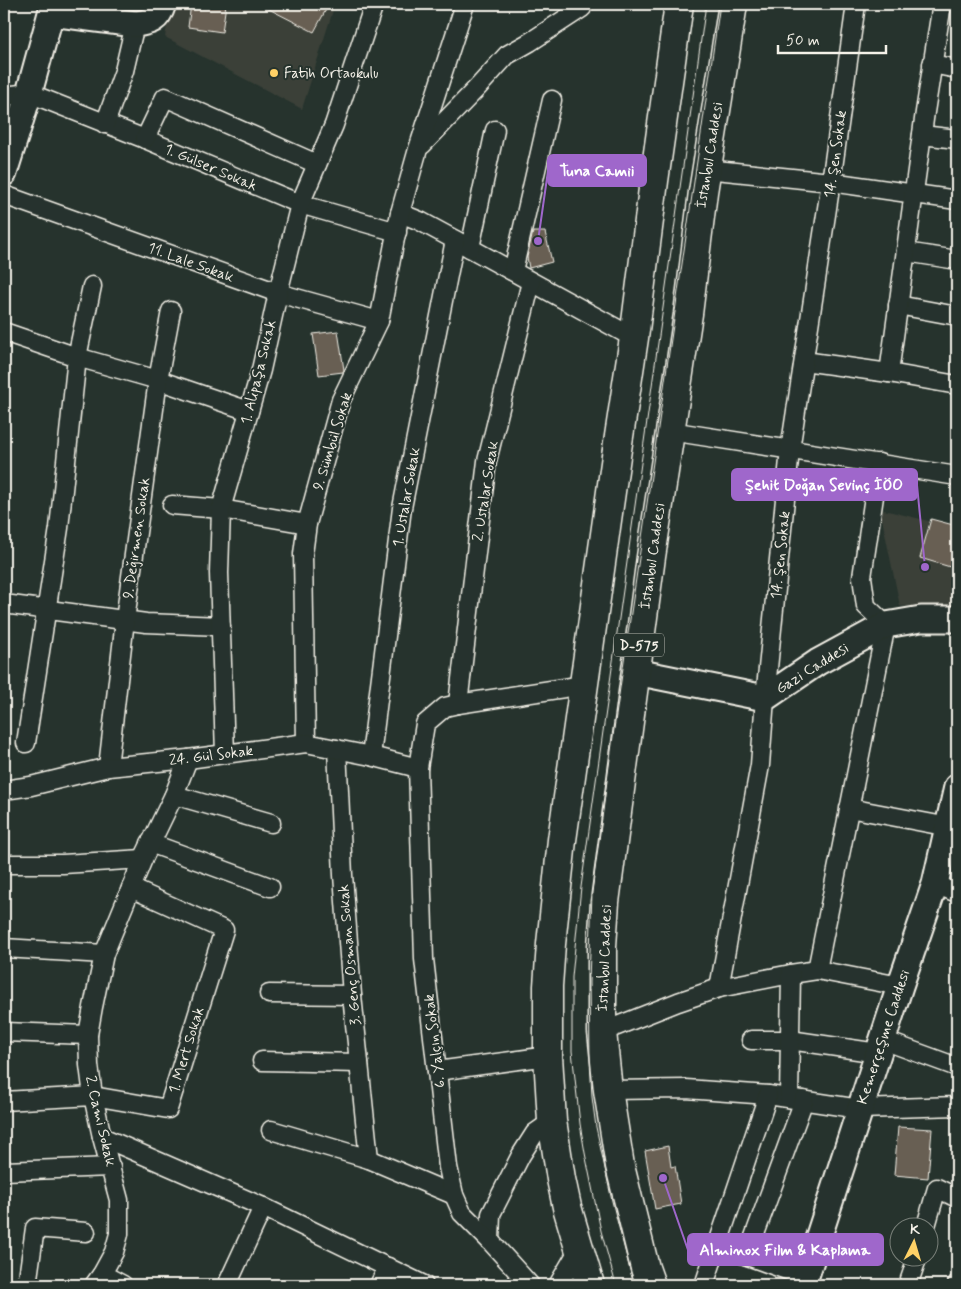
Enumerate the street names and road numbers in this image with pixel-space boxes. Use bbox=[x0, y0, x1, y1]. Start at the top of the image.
street label: İstanbul Caddesi bbox=[692, 101, 728, 210]
street label: 14. Şen Sokak bbox=[820, 109, 852, 199]
street label: 1. Gülser Sokak bbox=[161, 139, 260, 196]
street label: 11. Lale Sokak bbox=[145, 238, 237, 288]
street label: 1. Alipaşa Sokak bbox=[236, 318, 282, 426]
street label: 9. Sümbül Sokak bbox=[309, 390, 357, 493]
street label: 2. Ustalar Sokak bbox=[468, 439, 504, 543]
street label: 1. Ustalar Sokak bbox=[388, 445, 426, 549]
street label: 9. Değirmen Sokak bbox=[119, 476, 155, 600]
street label: İstanbul Caddesi bbox=[636, 502, 670, 611]
street label: 14. Şen Sokak bbox=[766, 510, 796, 600]
road number: D-575 bbox=[614, 634, 664, 656]
street label: Gazi Caddesi bbox=[772, 639, 853, 699]
street label: 24. Gül Sokak bbox=[168, 741, 255, 771]
street label: 3. Genç Osman Sokak bbox=[334, 883, 366, 1026]
street label: İstanbul Caddesi bbox=[593, 904, 617, 1012]
street label: Kemerçeşme Caddesi bbox=[853, 967, 915, 1107]
street label: 6. Yalçın Sokak bbox=[419, 992, 451, 1089]
street label: 1. Mert Sokak bbox=[164, 1004, 210, 1096]
street label: 2. Cami Sokak bbox=[80, 1074, 120, 1169]

